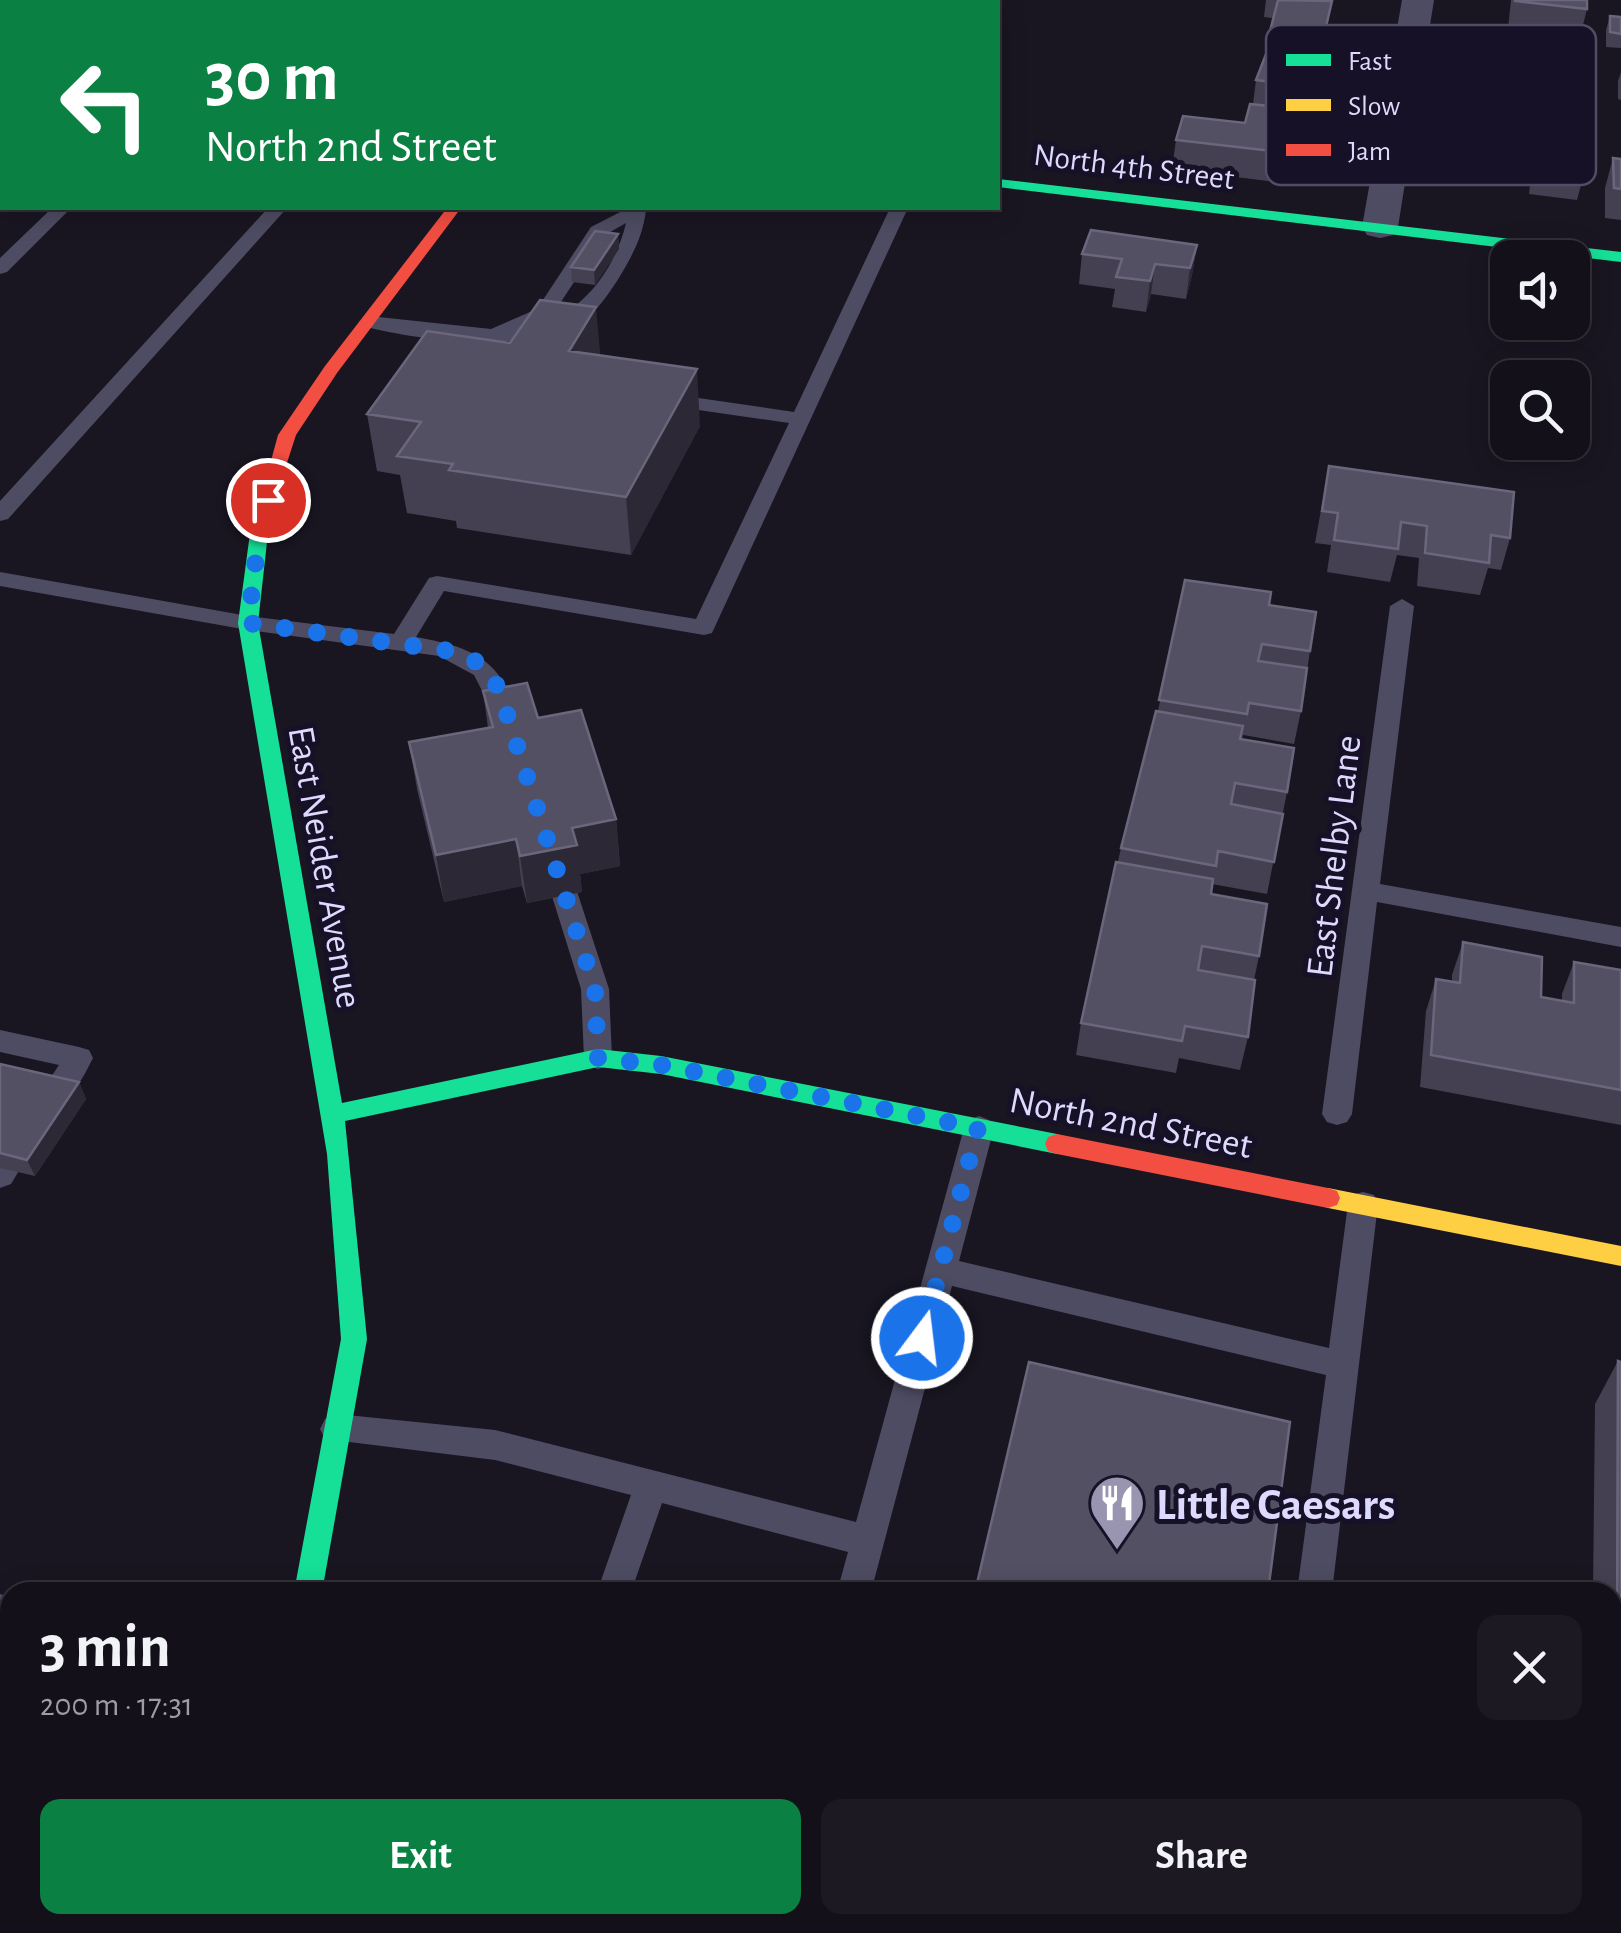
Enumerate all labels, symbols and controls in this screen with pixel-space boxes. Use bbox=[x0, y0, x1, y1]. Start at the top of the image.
legend bbox=[1266, 25, 1596, 185]
icon: left bbox=[40, 40, 170, 170]
text: 30 m bbox=[205, 43, 339, 113]
text: Fast bbox=[1348, 48, 1392, 76]
text: Slow bbox=[1348, 93, 1400, 121]
text: North 2nd Street bbox=[205, 125, 497, 170]
text: Jam bbox=[1348, 138, 1391, 166]
street label: North 4th Street bbox=[1032, 139, 1236, 195]
map controls bbox=[1490, 240, 1590, 460]
button: sound bbox=[1490, 240, 1590, 340]
button: search bbox=[1490, 360, 1590, 460]
pin bbox=[226, 458, 311, 543]
icon: arrive bbox=[241, 473, 296, 528]
street label: East Neider Avenue bbox=[280, 723, 368, 1011]
street label: East Shelby Lane bbox=[1301, 733, 1369, 979]
street label: North 2nd Street bbox=[1006, 1082, 1255, 1166]
position arrow bbox=[870, 1286, 974, 1390]
restaurant icon: Little Caesars bbox=[1087, 1473, 1147, 1552]
place label: Little Caesars bbox=[1156, 1483, 1395, 1528]
button: close bbox=[1477, 1615, 1582, 1720]
text: 3 min bbox=[40, 1618, 171, 1678]
text: 200 m · 17:31 bbox=[40, 1689, 193, 1721]
button: Exit bbox=[40, 1799, 801, 1914]
button: Share bbox=[821, 1799, 1582, 1914]

